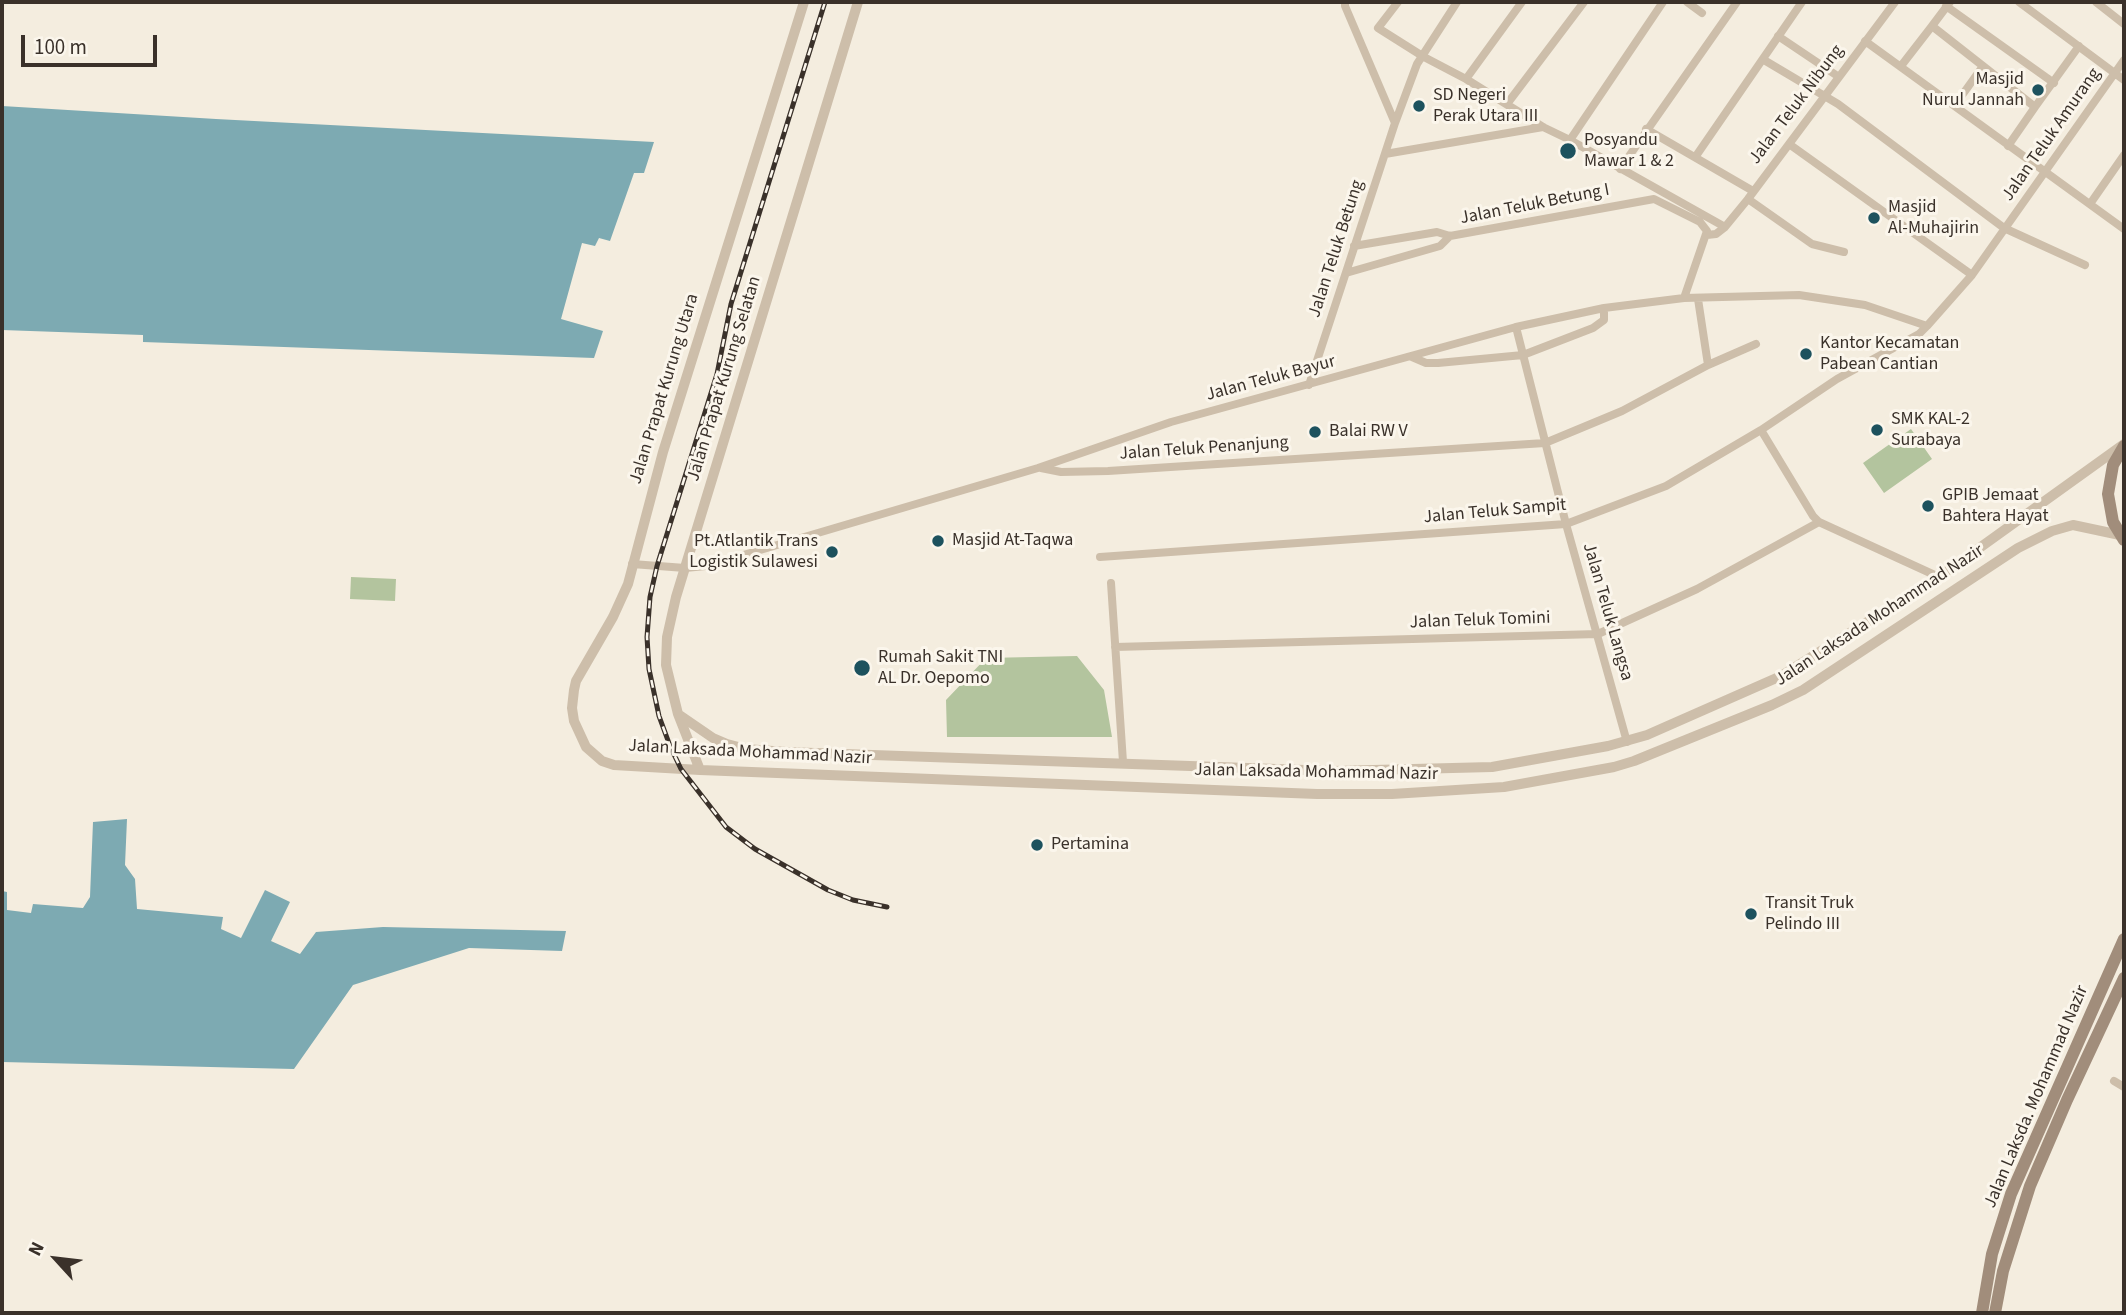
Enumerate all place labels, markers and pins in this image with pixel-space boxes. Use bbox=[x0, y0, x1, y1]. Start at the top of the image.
place label: Masjid Nurul Jannah bbox=[1922, 69, 2024, 112]
marker: Masjid Nurul Jannah bbox=[2030, 82, 2046, 98]
place label: SD Negeri Perak Utara III bbox=[1433, 85, 1538, 128]
marker: SD Negeri Perak Utara III bbox=[1411, 98, 1427, 114]
place label: Posyandu Mawar 1 & 2 bbox=[1584, 130, 1674, 172]
marker: Posyandu Mawar 1 & 2 bbox=[1558, 141, 1578, 161]
place label: Masjid Al-Muhajirin bbox=[1888, 197, 1979, 240]
marker: Masjid Al-Muhajirin bbox=[1866, 210, 1882, 226]
place label: Kantor Kecamatan Pabean Cantian bbox=[1820, 333, 1959, 376]
marker: Kantor Kecamatan Pabean Cantian bbox=[1798, 346, 1814, 362]
place label: SMK KAL-2 Surabaya bbox=[1891, 409, 1970, 452]
place label: Balai RW V bbox=[1329, 421, 1408, 443]
marker: SMK KAL-2 Surabaya bbox=[1869, 422, 1885, 438]
marker: Balai RW V bbox=[1307, 424, 1323, 440]
place label: GPIB Jemaat Bahtera Hayat bbox=[1942, 485, 2048, 528]
marker: GPIB Jemaat Bahtera Hayat bbox=[1920, 498, 1936, 514]
place label: Masjid At-Taqwa bbox=[952, 530, 1073, 552]
place label: Pt.Atlantik Trans Logistik Sulawesi bbox=[689, 531, 818, 574]
marker: Masjid At-Taqwa bbox=[930, 533, 946, 549]
marker: Pt.Atlantik Trans Logistik Sulawesi bbox=[824, 544, 840, 560]
place label: Rumah Sakit TNI AL Dr. Oepomo bbox=[878, 647, 1003, 690]
marker: Rumah Sakit TNI AL Dr. Oepomo bbox=[852, 658, 872, 678]
place label: Pertamina bbox=[1051, 834, 1129, 856]
marker: Pertamina bbox=[1029, 837, 1045, 853]
place label: Transit Truk Pelindo III bbox=[1765, 893, 1854, 936]
marker: Transit Truk Pelindo III bbox=[1743, 906, 1759, 922]

